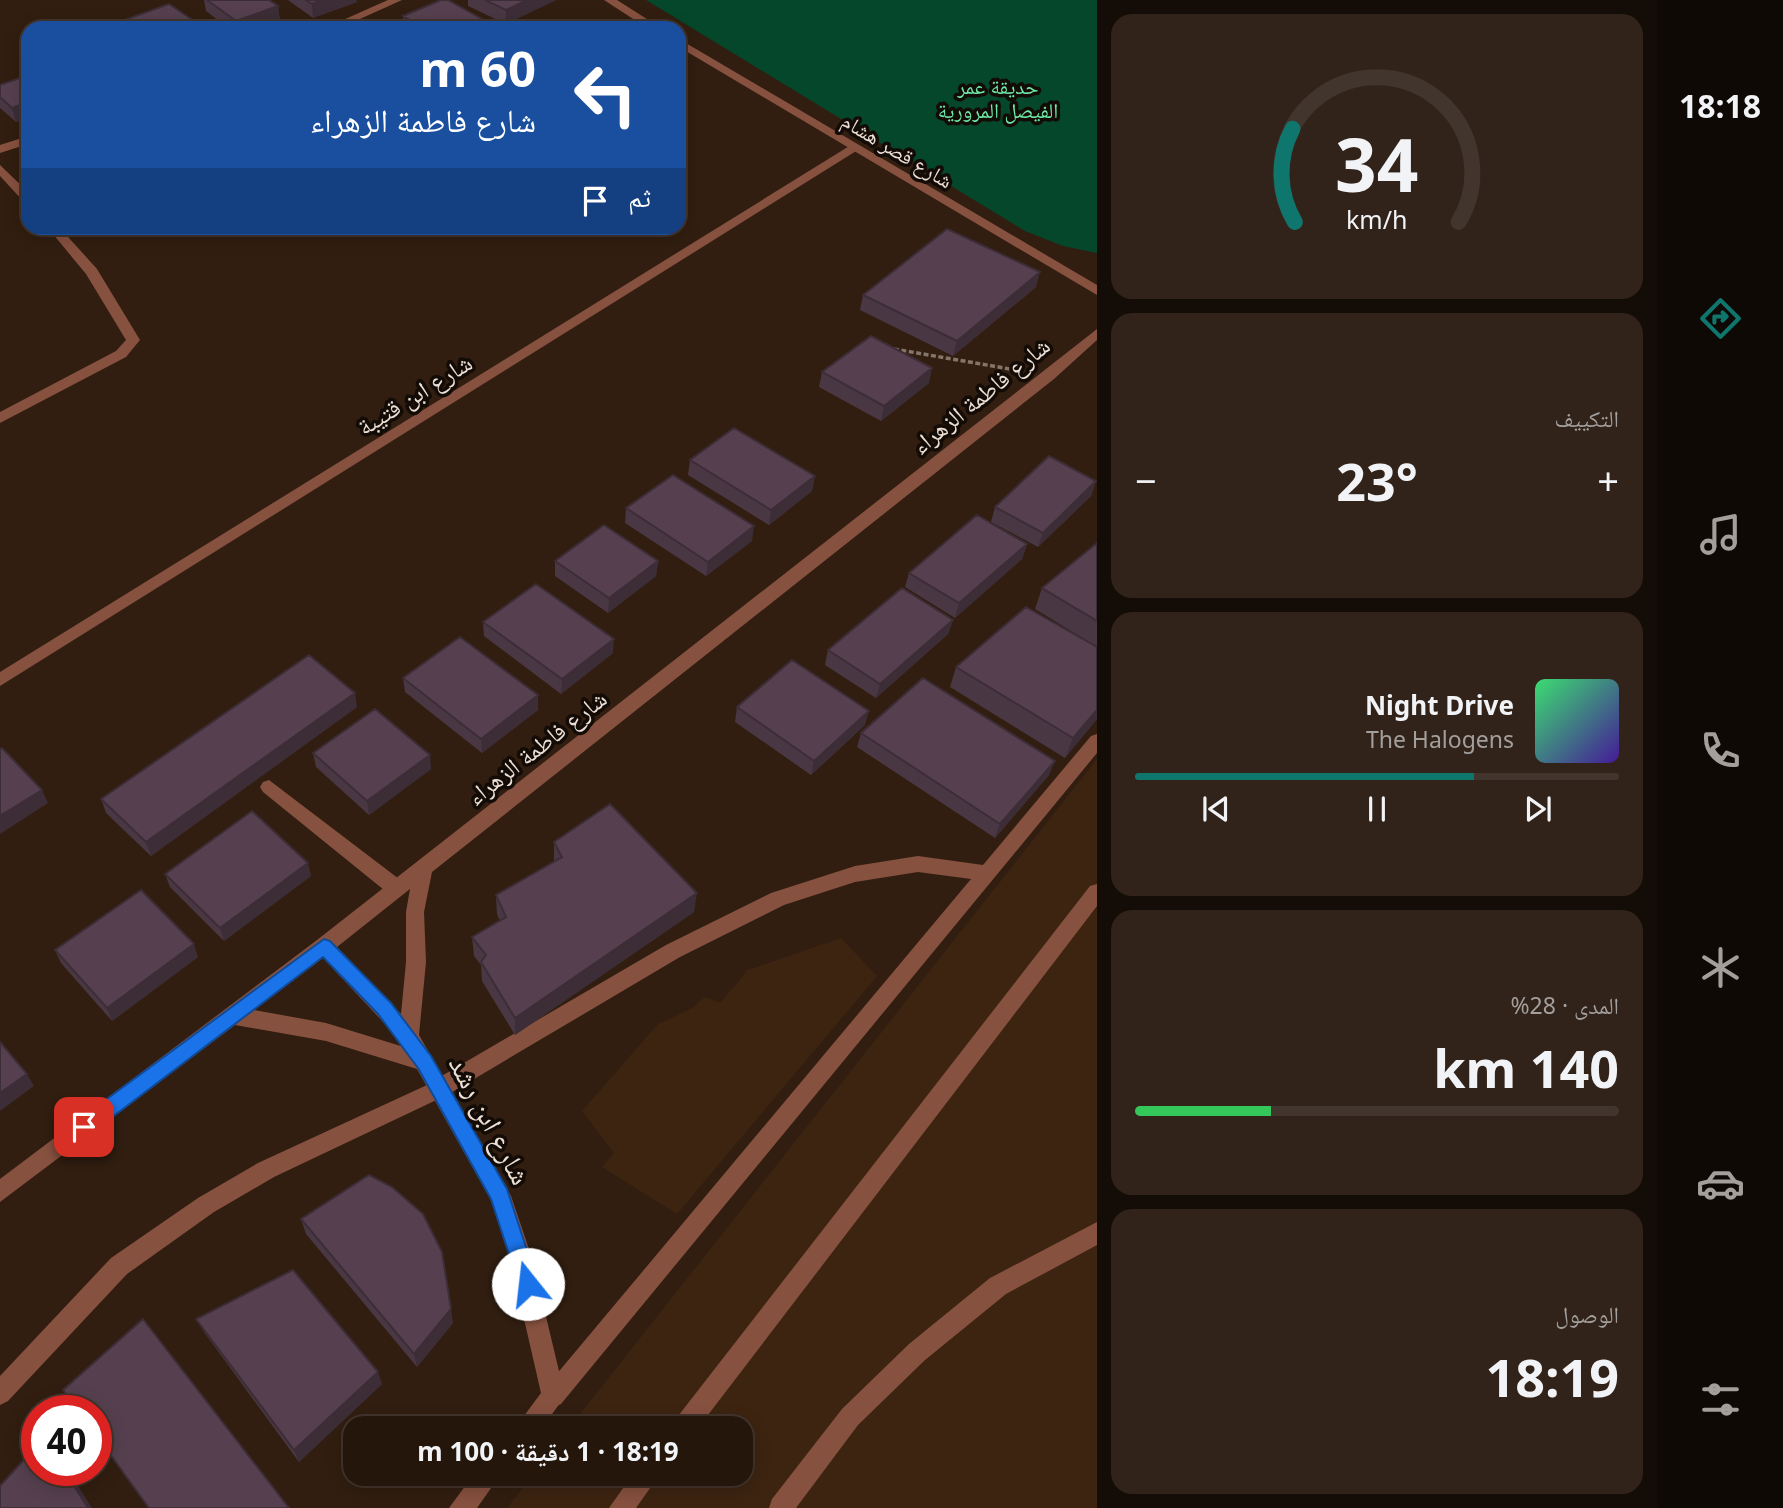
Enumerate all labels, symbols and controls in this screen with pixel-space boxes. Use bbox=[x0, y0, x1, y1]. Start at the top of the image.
text: 60 m bbox=[419, 35, 536, 101]
icon: left bbox=[560, 49, 651, 140]
park label: حديقة عمر الفيصل المرورية bbox=[938, 72, 1058, 124]
text: 18:18 bbox=[1679, 84, 1761, 127]
text: شارع فاطمة الزهراء bbox=[310, 98, 536, 141]
street label: شارع قصر هشام bbox=[836, 106, 958, 195]
text: 34 bbox=[1335, 115, 1419, 214]
text: ثم bbox=[628, 179, 651, 215]
icon: arrive bbox=[576, 182, 614, 220]
text: km/h bbox=[1346, 202, 1408, 236]
icon: directions bbox=[1696, 294, 1745, 343]
street label: شارع فاطمة الزهراء bbox=[904, 329, 1056, 461]
street label: شارع ابن قتيبة bbox=[350, 345, 478, 442]
text: التكييف bbox=[1554, 402, 1619, 434]
text: 23° bbox=[1336, 445, 1418, 516]
text: − bbox=[1135, 454, 1157, 506]
text: + bbox=[1597, 454, 1619, 506]
icon: music bbox=[1696, 510, 1745, 559]
street label: شارع فاطمة الزهراء bbox=[459, 682, 613, 812]
text: Night Drive bbox=[1365, 687, 1514, 723]
text: The Halogens bbox=[1366, 723, 1514, 755]
icon: phone bbox=[1696, 726, 1745, 775]
icon: previous bbox=[1197, 790, 1235, 828]
icon: pause bbox=[1358, 790, 1396, 828]
icon: next bbox=[1519, 790, 1557, 828]
icon: climate bbox=[1696, 943, 1745, 992]
text: المدى · 28% bbox=[1510, 989, 1619, 1021]
text: 140 km bbox=[1433, 1032, 1619, 1103]
street label: شارع ابن رشد bbox=[441, 1048, 541, 1191]
pin bbox=[54, 1097, 114, 1157]
icon: arrive bbox=[65, 1108, 103, 1146]
icon: car bbox=[1696, 1159, 1745, 1208]
position arrow bbox=[491, 1247, 565, 1321]
text: الوصول bbox=[1555, 1298, 1619, 1330]
text: 18:19 bbox=[1485, 1341, 1619, 1412]
icon: filters bbox=[1696, 1375, 1745, 1424]
speed limit sign: 40 bbox=[21, 1395, 112, 1486]
text: 18:19 · 1 دقيقة · 100 m bbox=[417, 1433, 679, 1469]

